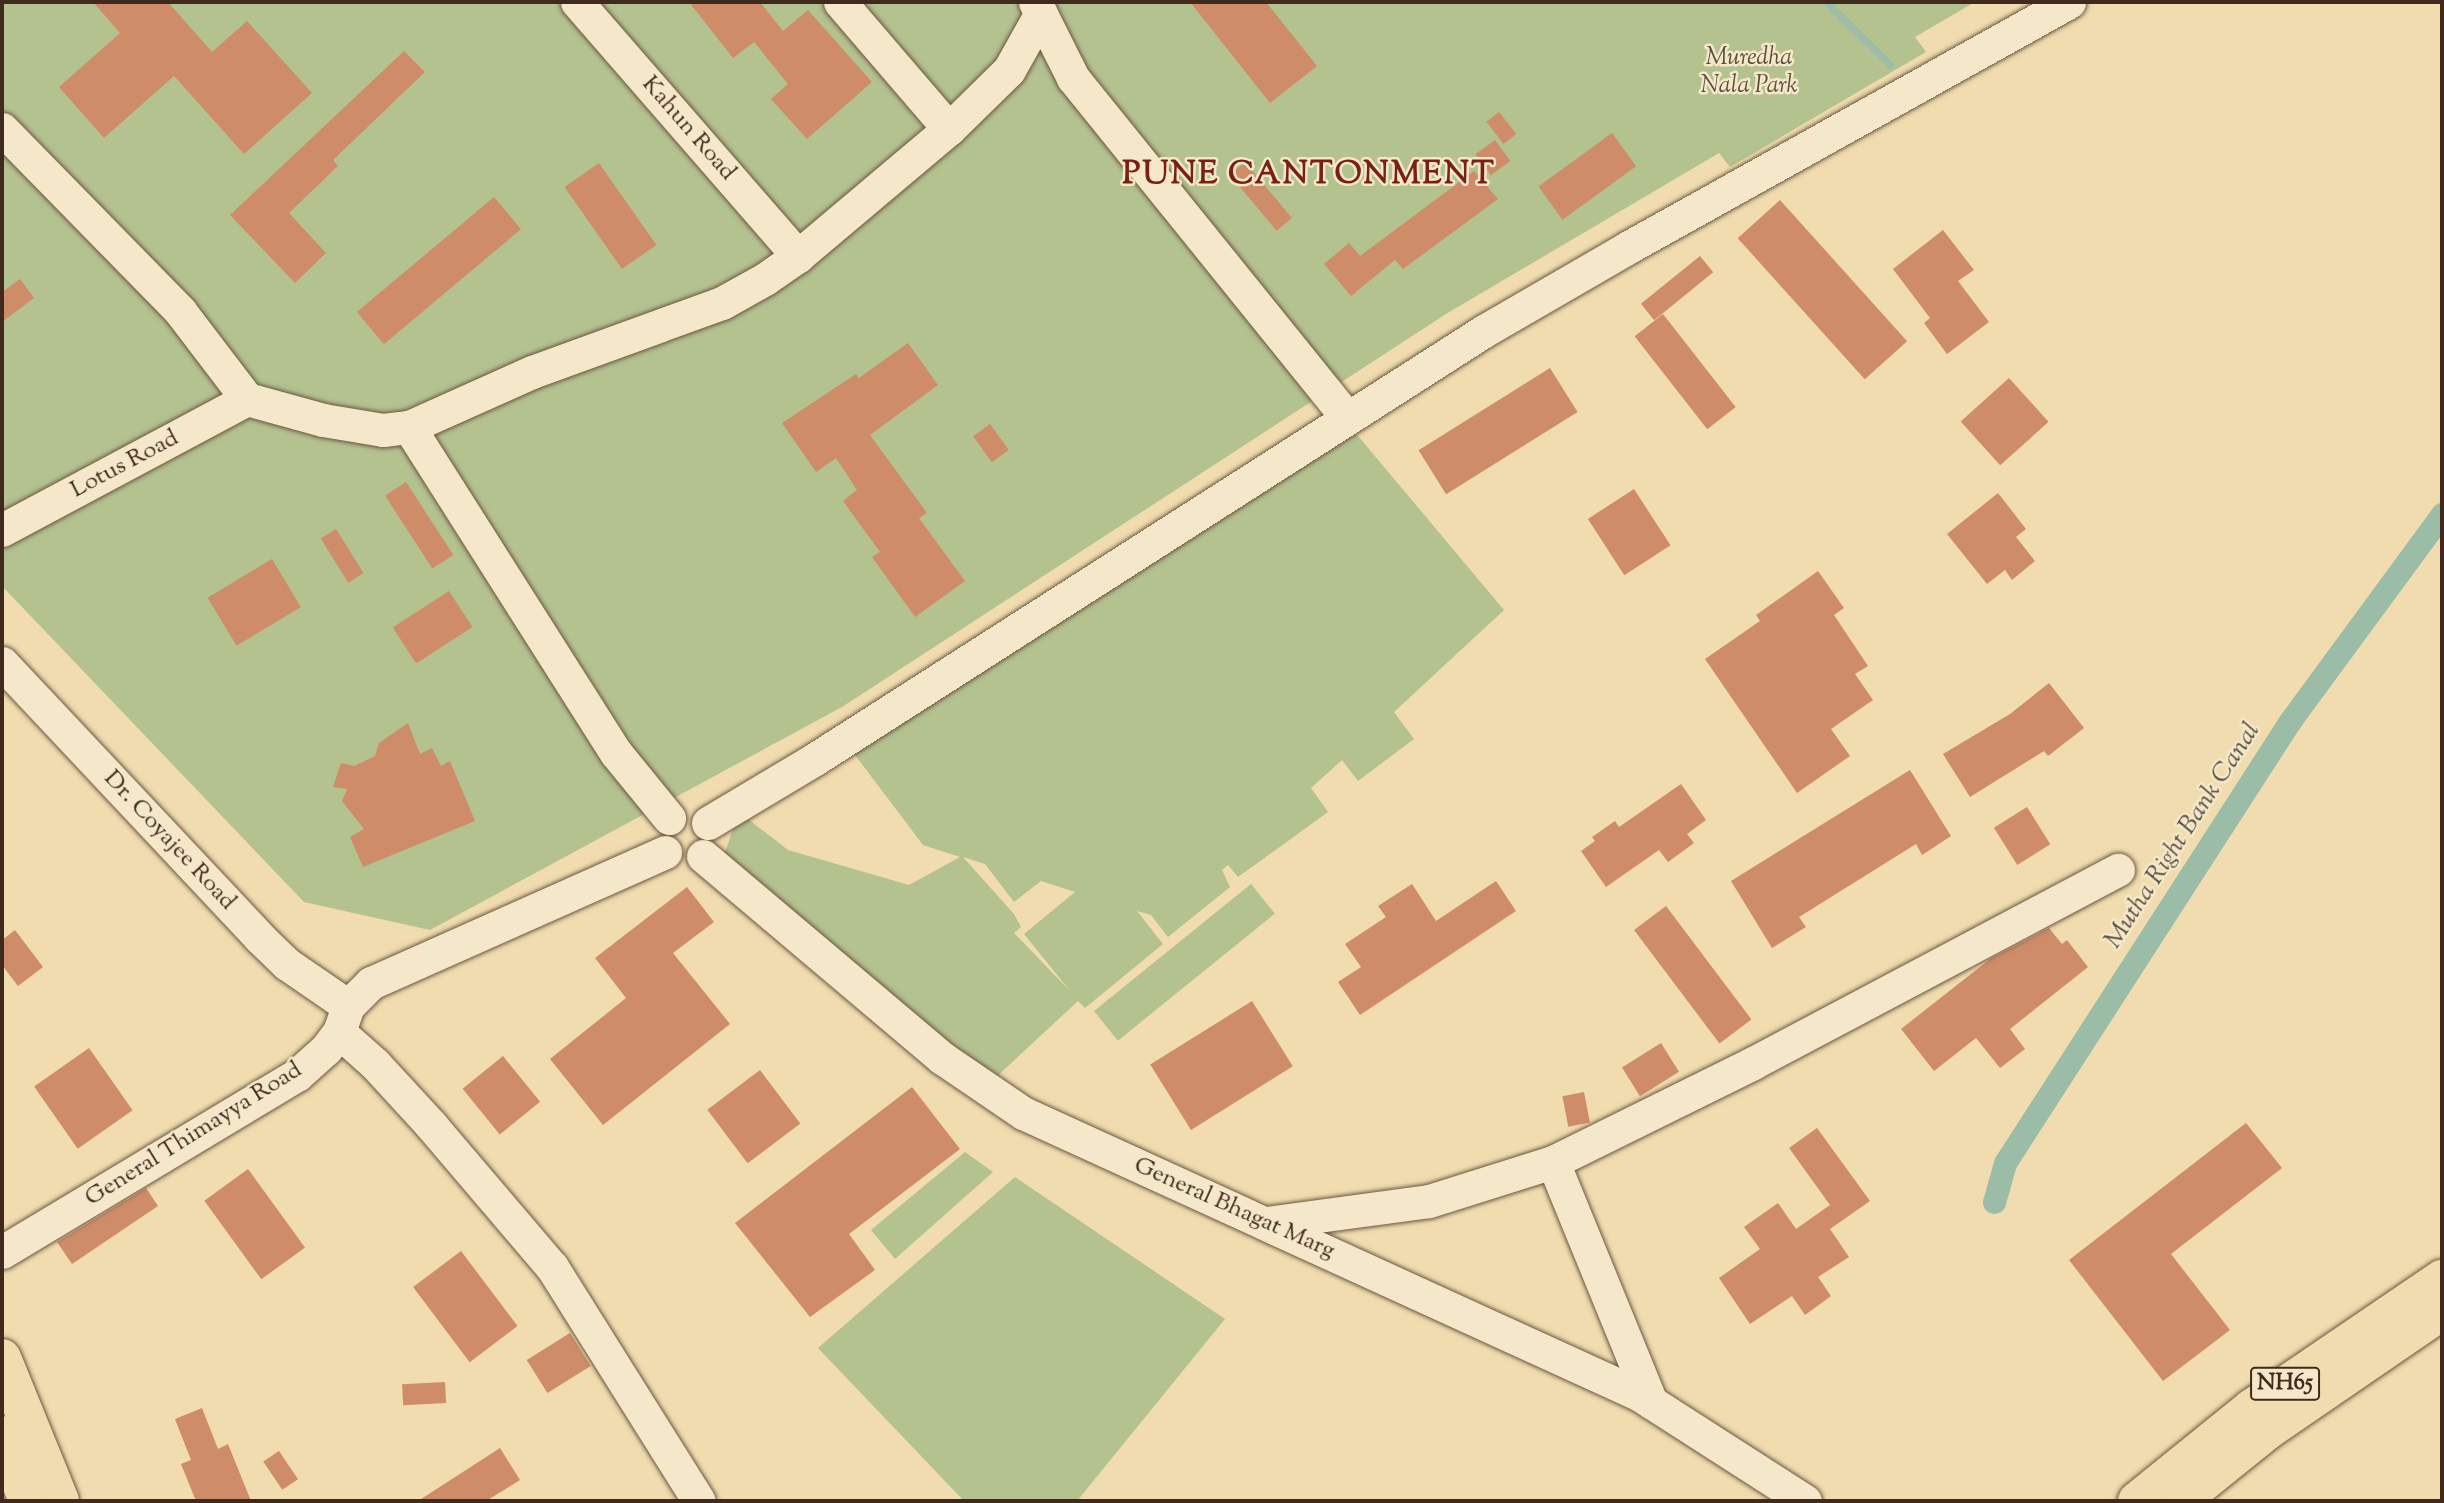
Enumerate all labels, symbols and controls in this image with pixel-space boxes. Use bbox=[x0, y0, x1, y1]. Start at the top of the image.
park label: Muredha Nala Park bbox=[1701, 45, 1797, 101]
street label: Kahun Road bbox=[635, 71, 741, 187]
district label: PUNE CANTONMENT bbox=[1124, 156, 1494, 194]
street label: Lotus Road bbox=[66, 425, 184, 505]
water label: Mutha Right Bank Canal bbox=[2098, 717, 2268, 955]
street label: Dr. Coyajee Road bbox=[97, 765, 241, 917]
street label: General Thimayya Road bbox=[80, 1056, 308, 1214]
street label: General Bhagat Marg bbox=[1129, 1152, 1339, 1266]
road number: NH65 bbox=[2250, 1364, 2320, 1404]

